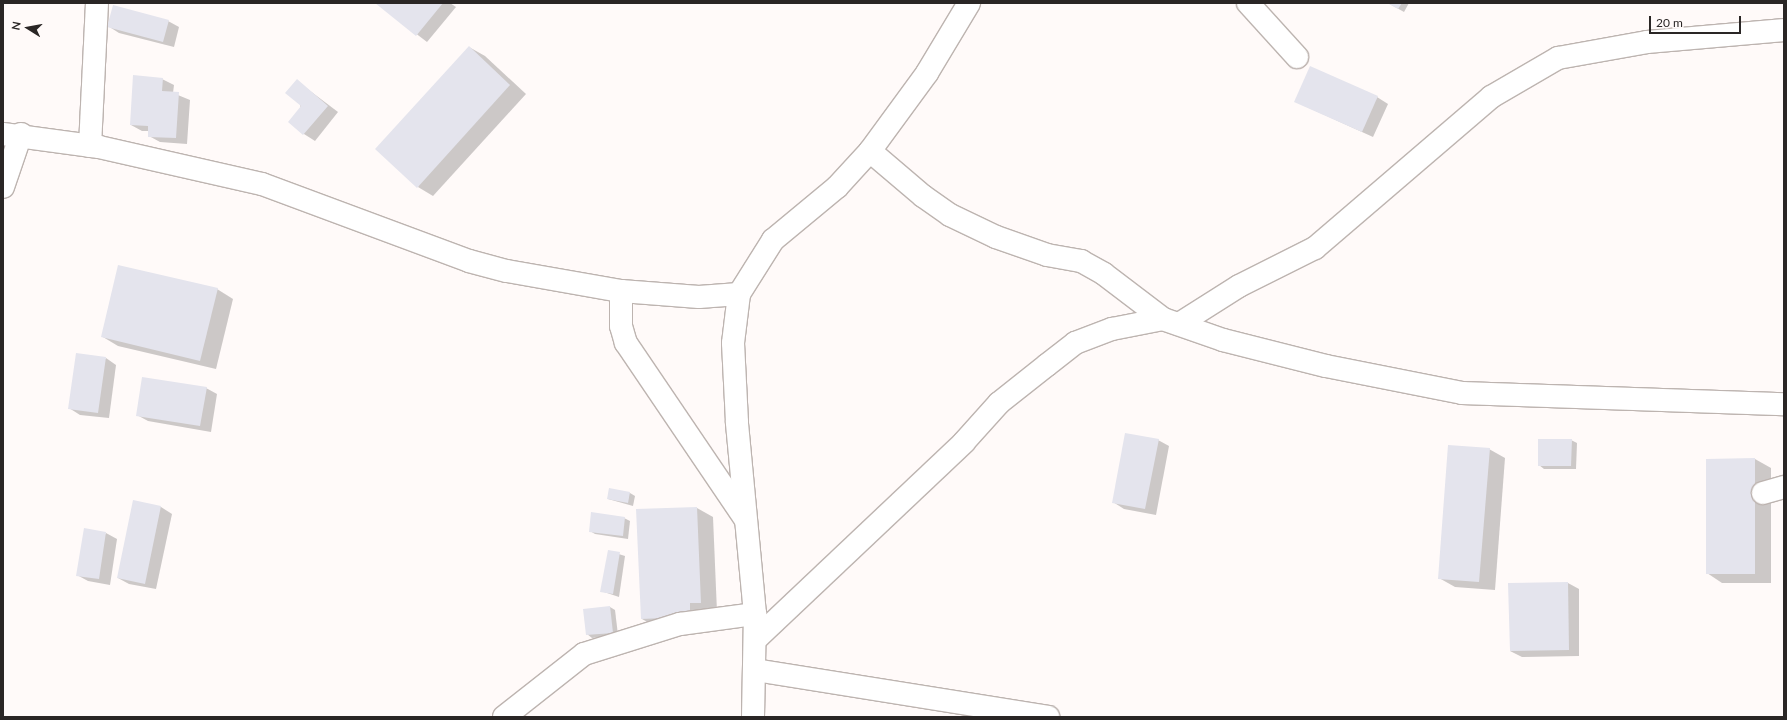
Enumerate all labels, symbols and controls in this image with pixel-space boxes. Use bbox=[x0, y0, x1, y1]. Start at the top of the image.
north arrow bbox=[8, 8, 48, 48]
scale bar bbox=[1651, 8, 1743, 34]
text: 20 m bbox=[1656, 15, 1683, 30]
text: N bbox=[9, 20, 23, 31]

